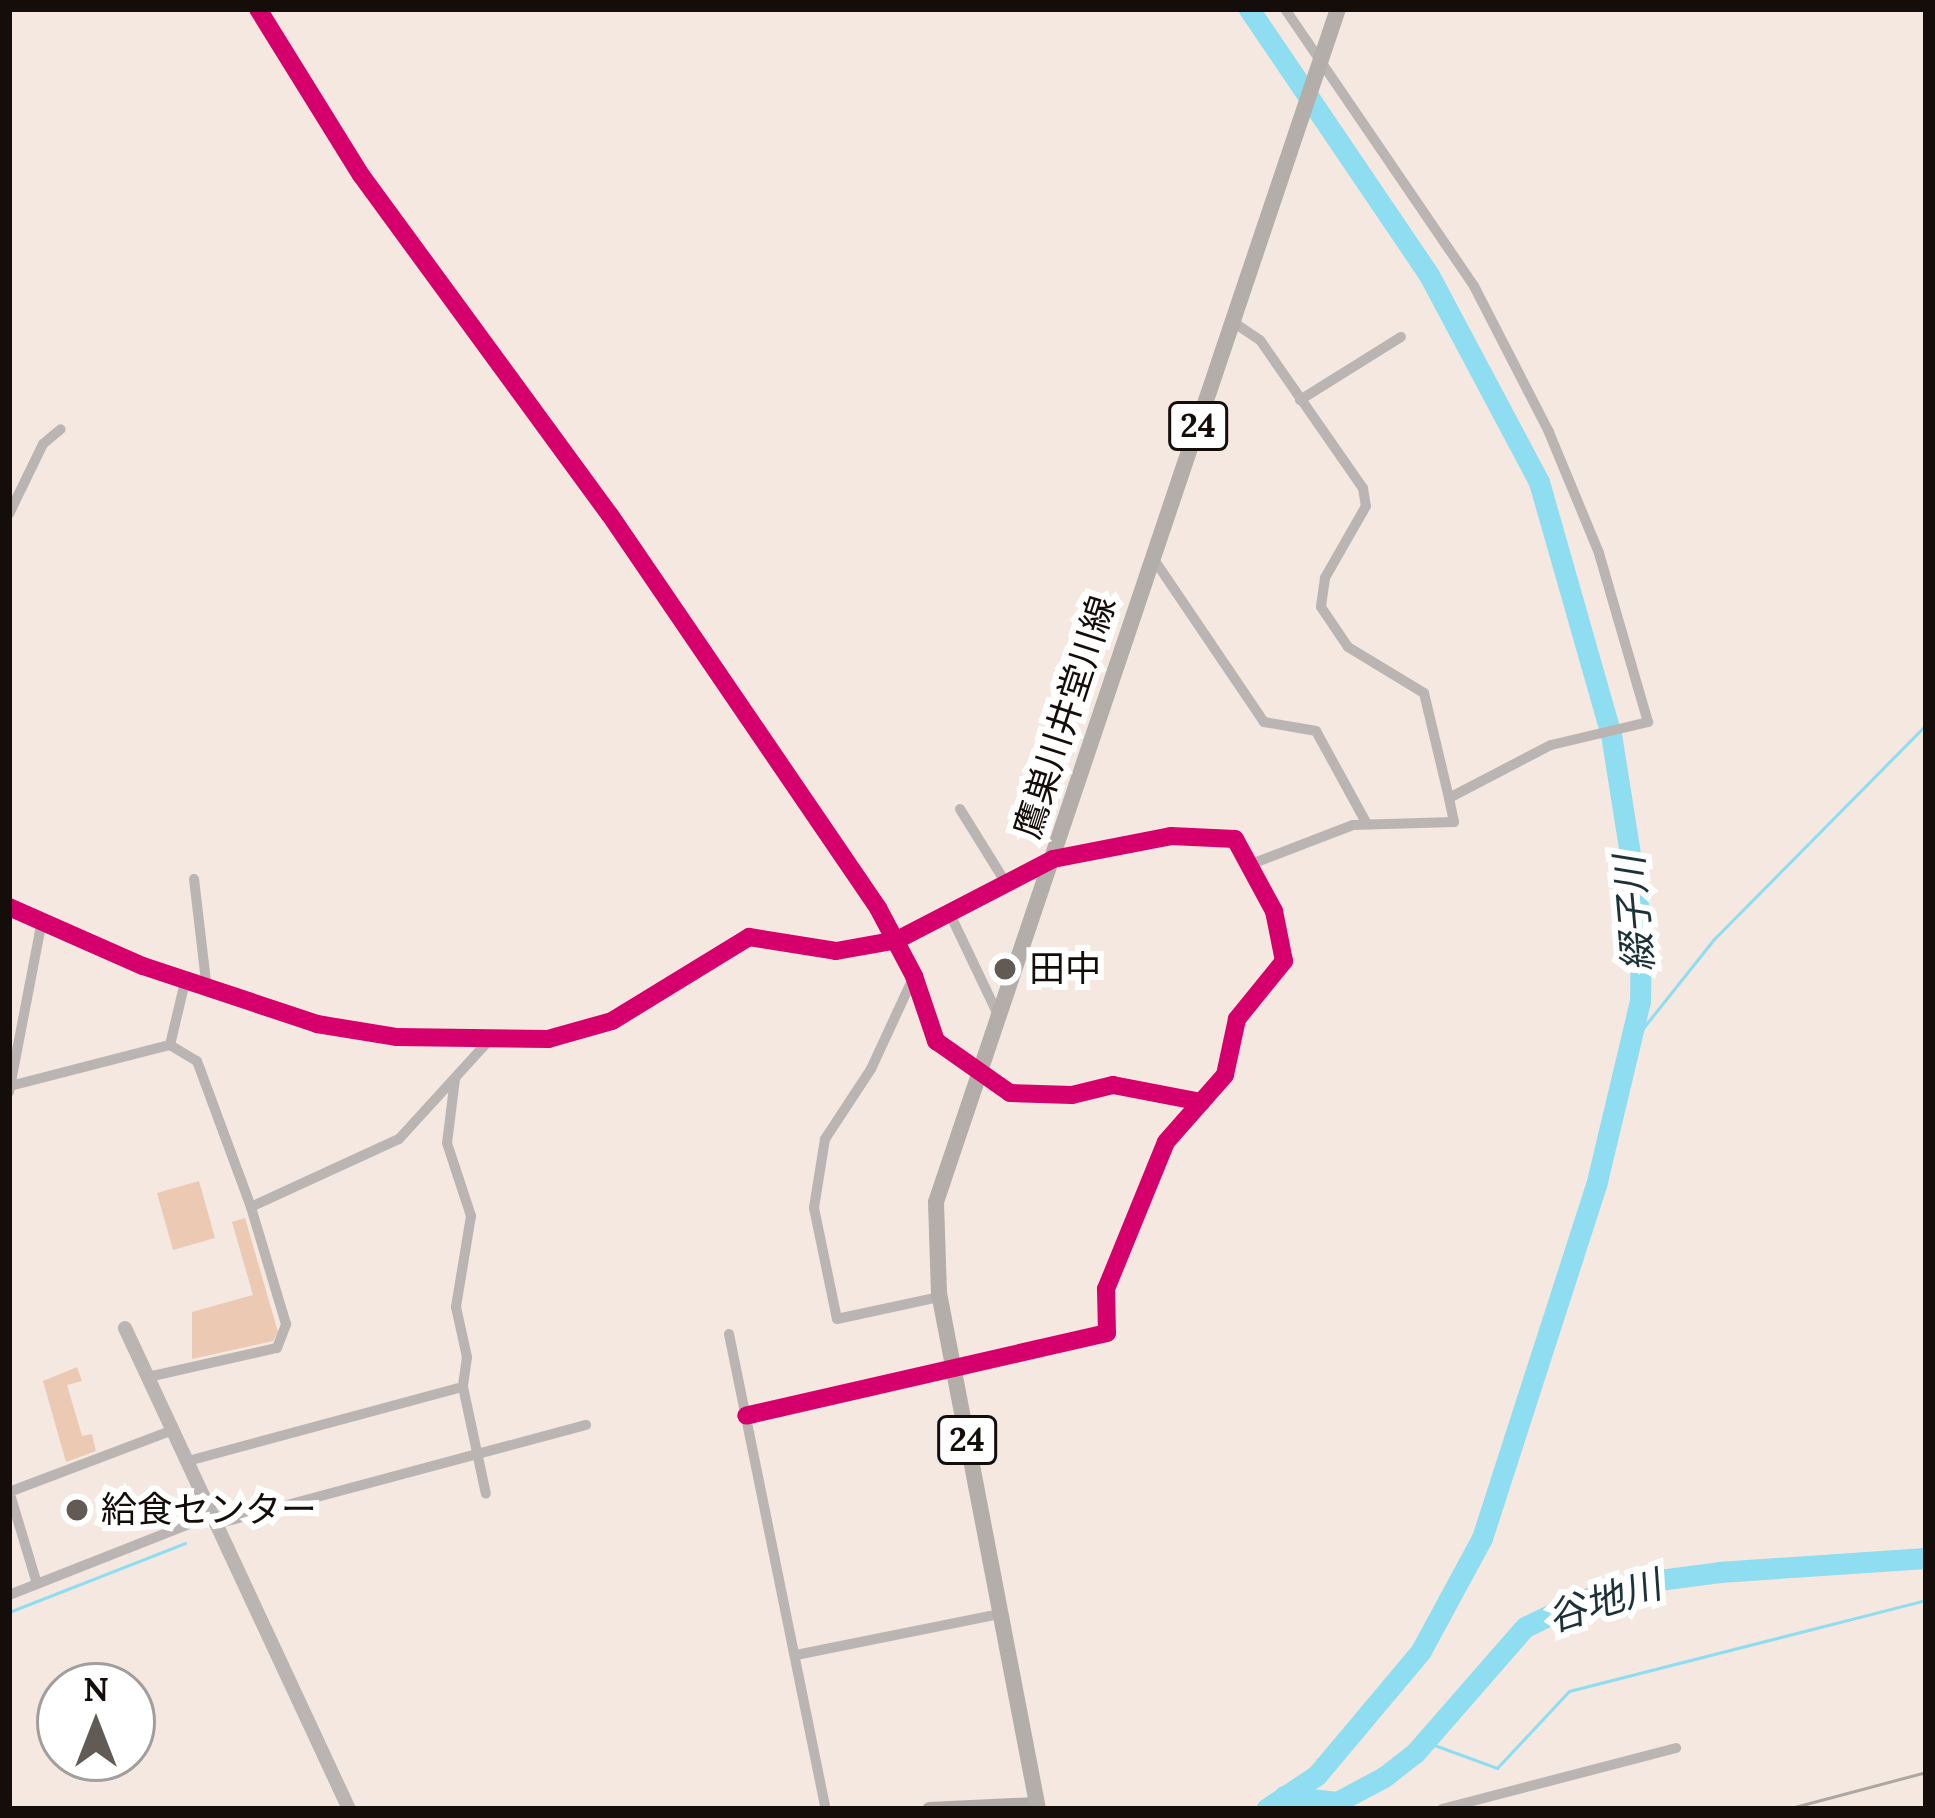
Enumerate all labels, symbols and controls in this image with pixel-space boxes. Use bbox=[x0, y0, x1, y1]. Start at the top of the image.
road number: 24 bbox=[1168, 399, 1228, 453]
street label: 鷹巣川井堂川線 bbox=[1006, 590, 1124, 844]
water label: 綴子川 bbox=[1606, 854, 1662, 974]
place label: 田中 bbox=[1029, 947, 1101, 991]
marker: 田中 bbox=[992, 956, 1018, 982]
road number: 24 bbox=[937, 1413, 997, 1467]
place label: 給食センター bbox=[101, 1488, 317, 1532]
marker: 給食センター bbox=[64, 1497, 90, 1523]
water label: 谷地川 bbox=[1541, 1561, 1667, 1641]
north arrow bbox=[36, 1662, 156, 1782]
text: N bbox=[83, 1668, 109, 1710]

